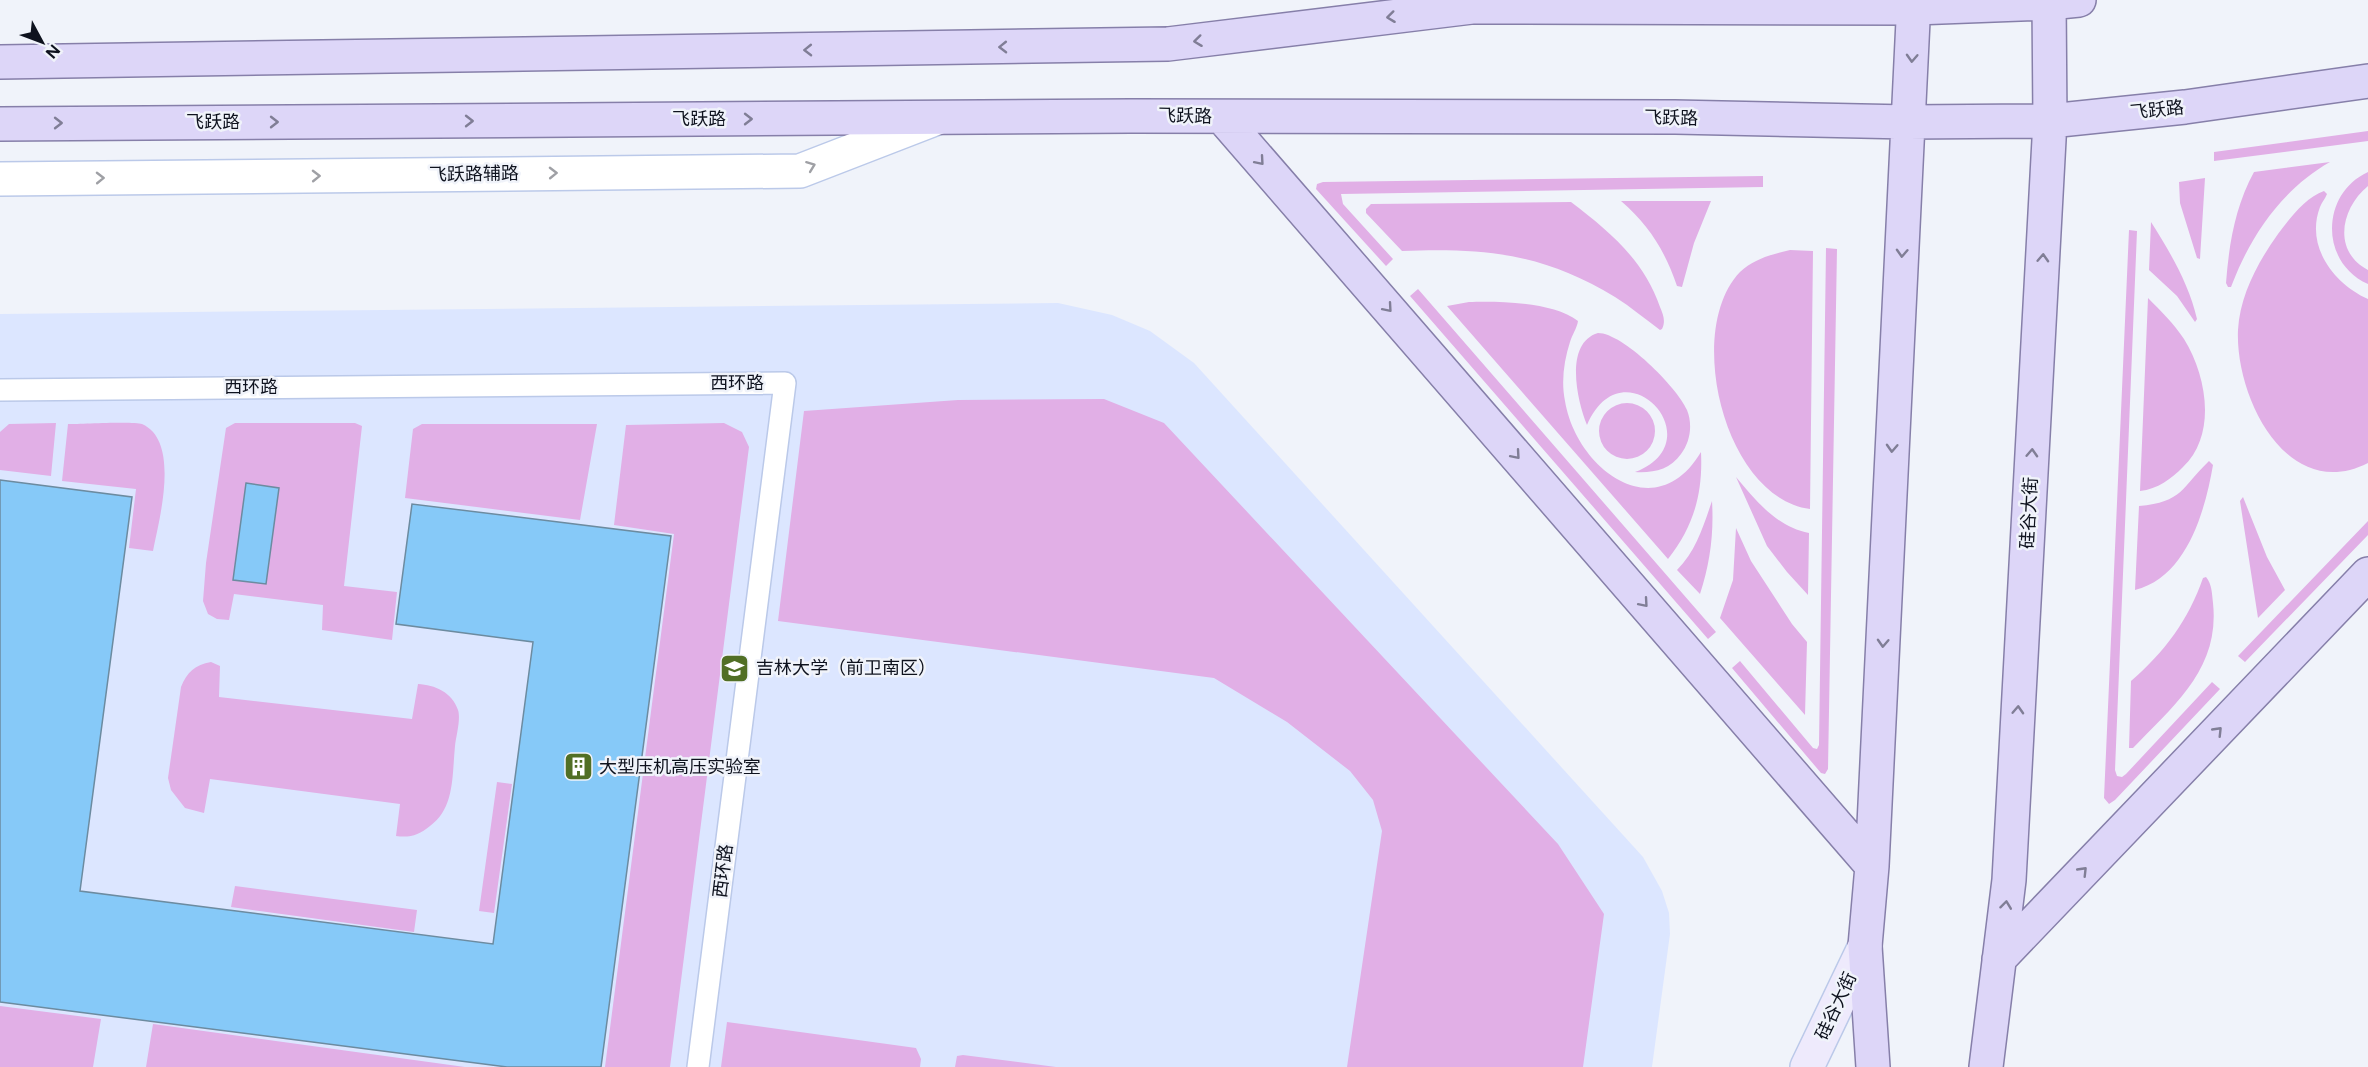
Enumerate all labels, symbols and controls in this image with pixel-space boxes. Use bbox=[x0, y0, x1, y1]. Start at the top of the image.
one-way arrow bbox=[1387, 10, 1396, 22]
north arrow bbox=[12, 12, 72, 72]
one-way arrow bbox=[1193, 34, 1202, 46]
text: N bbox=[42, 41, 64, 62]
one-way arrow bbox=[999, 41, 1008, 53]
one-way arrow bbox=[804, 44, 813, 56]
one-way arrow bbox=[1906, 54, 1919, 63]
street label: 飞跃路 bbox=[2129, 96, 2185, 124]
street label: 飞跃路 bbox=[1158, 105, 1212, 127]
street label: 飞跃路 bbox=[1644, 107, 1698, 129]
street label: 飞跃路 bbox=[672, 108, 726, 130]
street label: 飞跃路 bbox=[186, 111, 240, 133]
one-way arrow bbox=[744, 113, 753, 125]
one-way arrow bbox=[465, 115, 474, 127]
one-way arrow bbox=[270, 116, 279, 128]
one-way arrow bbox=[54, 117, 63, 130]
one-way arrow bbox=[1253, 154, 1264, 165]
one-way arrow bbox=[805, 161, 816, 174]
street label: 飞跃路辅路 bbox=[429, 162, 519, 186]
one-way arrow bbox=[549, 167, 558, 179]
one-way arrow bbox=[312, 170, 321, 182]
one-way arrow bbox=[96, 172, 105, 184]
one-way arrow bbox=[1896, 249, 1909, 258]
one-way arrow bbox=[2036, 253, 2049, 262]
one-way arrow bbox=[1381, 301, 1392, 312]
street label: 西环路 bbox=[710, 372, 764, 394]
street label: 西环路 bbox=[224, 376, 278, 398]
one-way arrow bbox=[1886, 443, 1899, 452]
one-way arrow bbox=[1509, 448, 1520, 459]
one-way arrow bbox=[2026, 448, 2039, 457]
street label: 硅谷大街 bbox=[2016, 476, 2042, 550]
one-way arrow bbox=[1637, 596, 1648, 607]
one-way arrow bbox=[1877, 638, 1890, 647]
school or university icon: 吉林大学（前卫南区） bbox=[719, 652, 751, 684]
place label: 吉林大学（前卫南区） bbox=[756, 657, 936, 679]
one-way arrow bbox=[2012, 706, 2025, 715]
one-way arrow bbox=[2211, 727, 2222, 737]
building icon: 大型压机高压实验室 bbox=[562, 751, 594, 783]
place label: 大型压机高压实验室 bbox=[599, 756, 761, 778]
street label: 西环路 bbox=[709, 843, 737, 899]
one-way arrow bbox=[2076, 868, 2087, 878]
one-way arrow bbox=[1999, 900, 2011, 909]
street label: 硅谷大街 bbox=[1811, 969, 1861, 1043]

